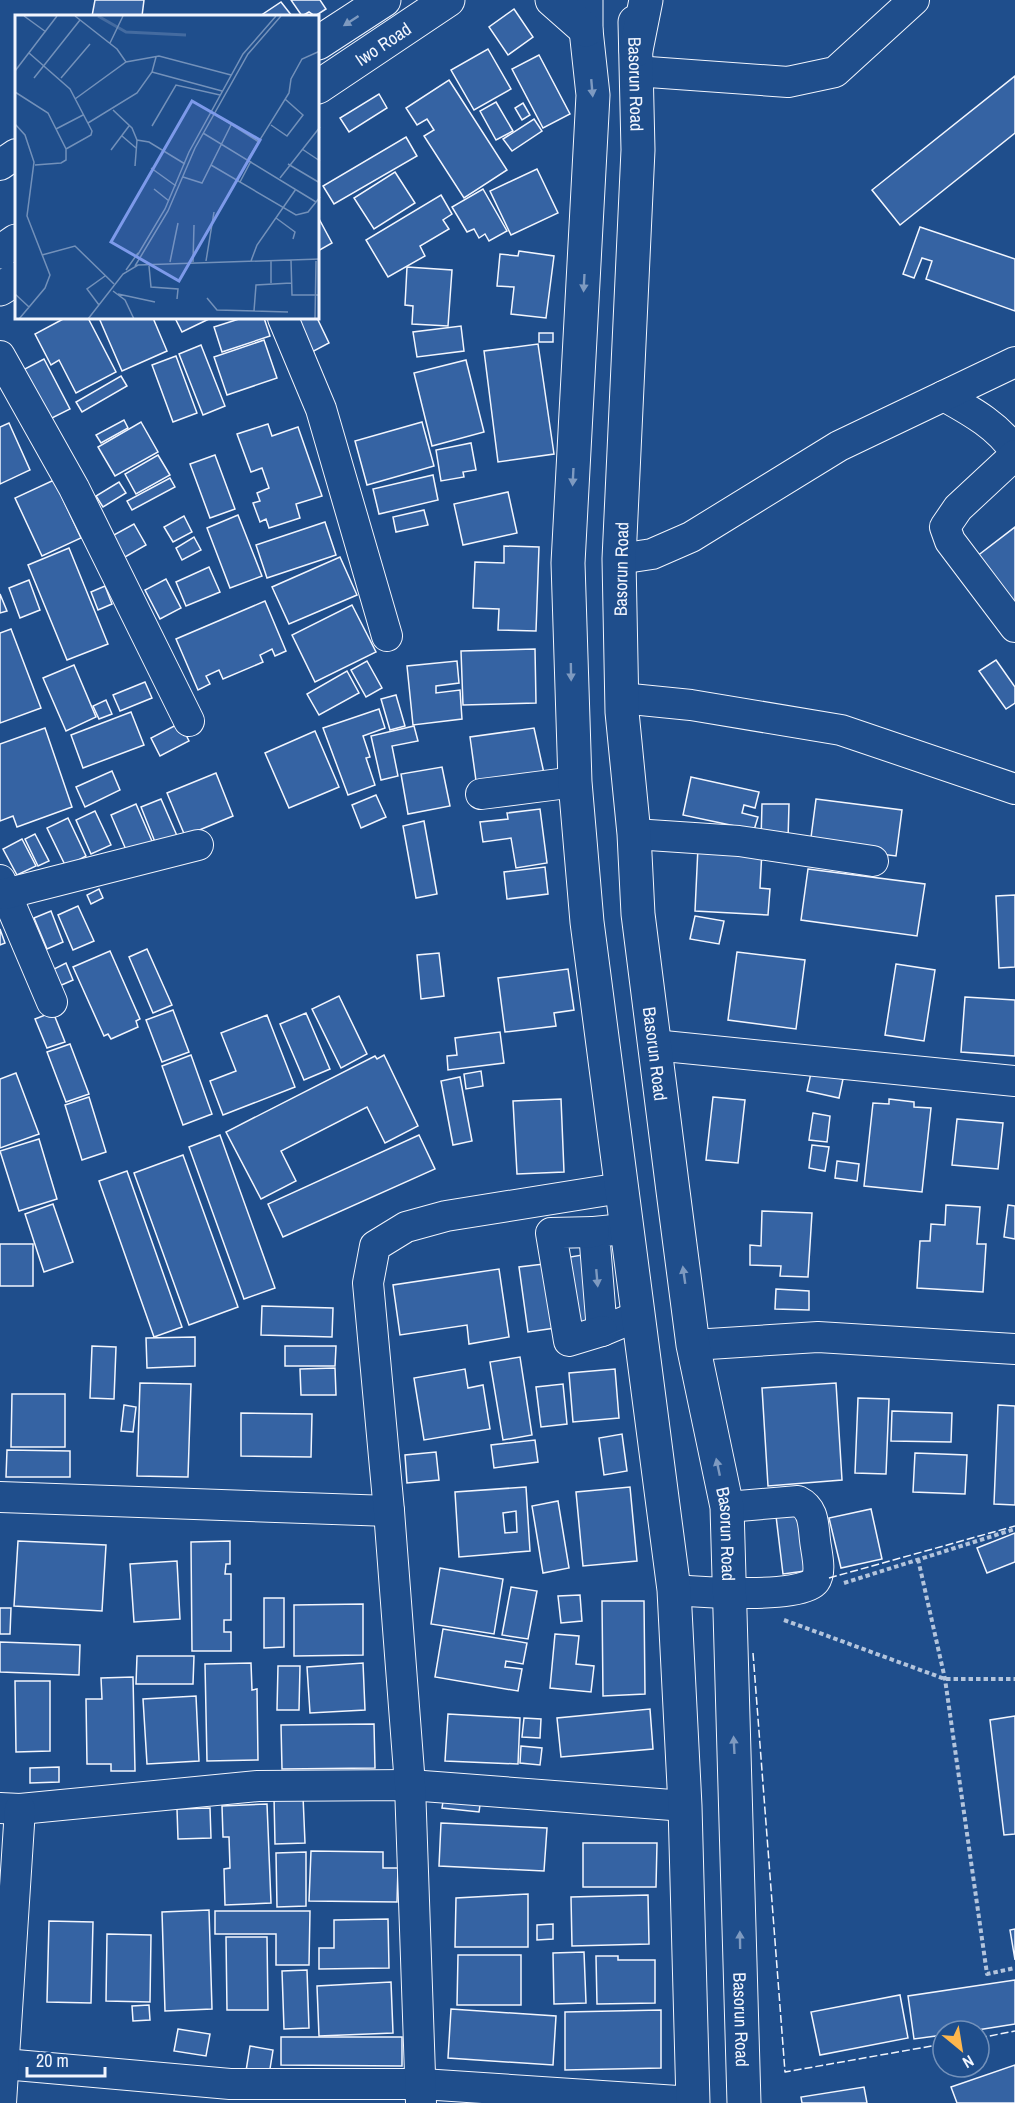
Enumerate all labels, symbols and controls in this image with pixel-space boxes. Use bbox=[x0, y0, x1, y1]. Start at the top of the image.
inset map bbox=[15, 15, 320, 320]
one-way arrow bbox=[343, 16, 359, 27]
street label: Iwo Road bbox=[350, 16, 416, 71]
street label: Basorun Road bbox=[623, 36, 650, 131]
one-way arrow bbox=[587, 78, 597, 97]
one-way arrow bbox=[579, 273, 588, 292]
one-way arrow bbox=[568, 468, 578, 487]
street label: Basorun Road bbox=[608, 522, 634, 616]
one-way arrow bbox=[566, 663, 575, 682]
street label: Basorun Road bbox=[637, 1005, 674, 1102]
one-way arrow bbox=[679, 1265, 689, 1284]
one-way arrow bbox=[593, 1269, 602, 1288]
one-way arrow bbox=[713, 1457, 722, 1476]
street label: Basorun Road bbox=[711, 1484, 742, 1581]
one-way arrow bbox=[729, 1735, 738, 1754]
one-way arrow bbox=[735, 1930, 744, 1949]
street label: Basorun Road bbox=[728, 1972, 755, 2067]
north arrow bbox=[931, 2019, 991, 2079]
scale bar bbox=[27, 2040, 105, 2078]
text: 20 m bbox=[36, 2048, 69, 2073]
text: N bbox=[959, 2050, 978, 2074]

